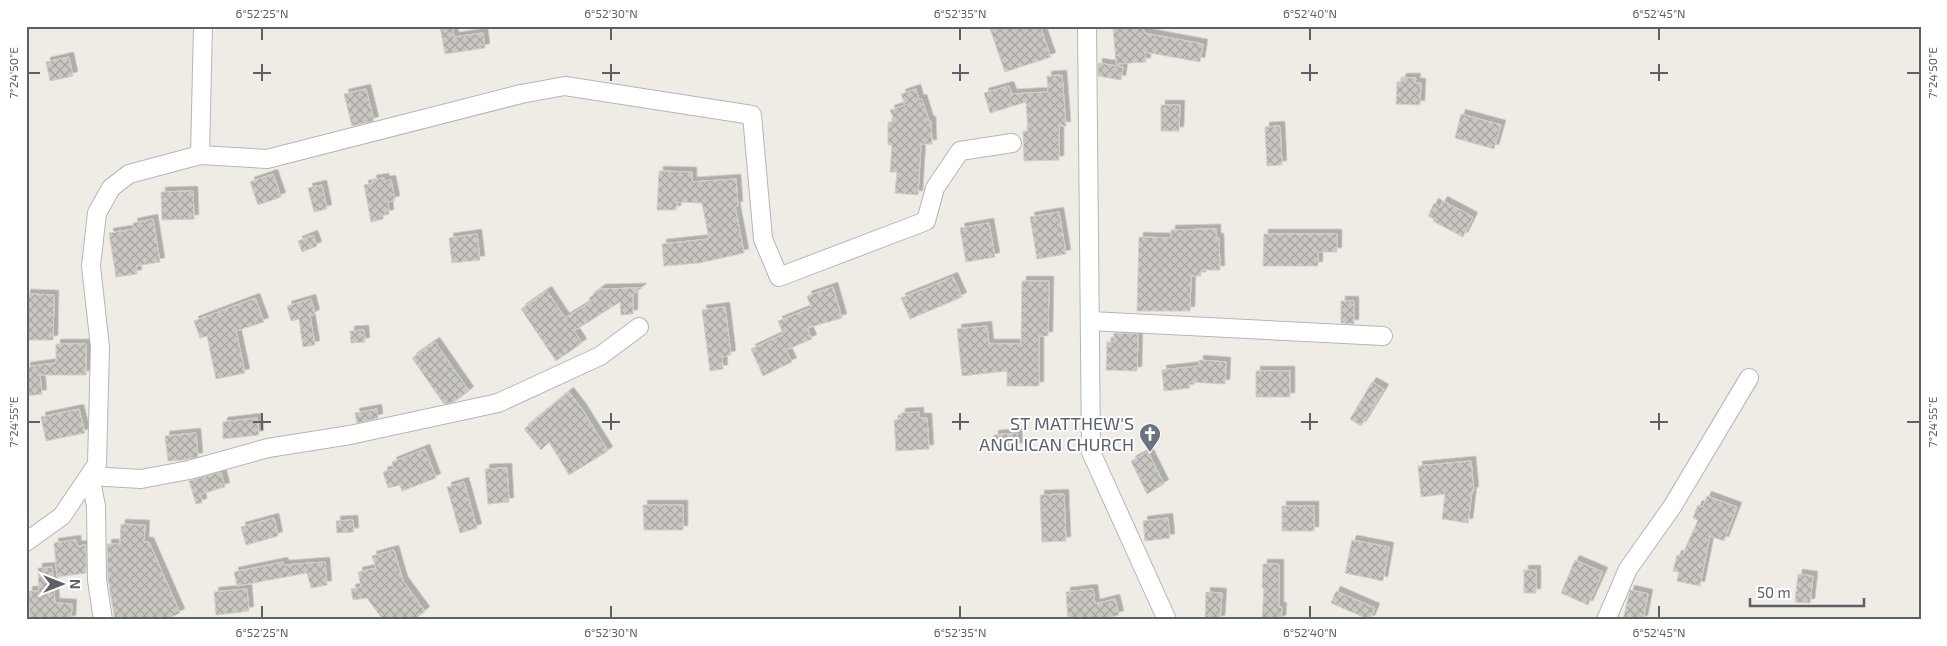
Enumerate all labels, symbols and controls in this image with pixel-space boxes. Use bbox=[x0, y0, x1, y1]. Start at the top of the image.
text: 6°52'25"N bbox=[236, 6, 288, 20]
text: 6°52'30"N bbox=[584, 6, 638, 20]
text: 6°52'35"N bbox=[934, 6, 986, 20]
text: 6°52'40"N bbox=[1283, 6, 1337, 20]
text: 6°52'45"N bbox=[1632, 6, 1686, 20]
text: 7°24'50"E bbox=[6, 47, 20, 99]
text: 7°24'50"E bbox=[1925, 47, 1939, 99]
text: 7°24'55"E bbox=[6, 396, 20, 447]
text: 7°24'55"E bbox=[1925, 396, 1939, 447]
place label: ST MATTHEW'S ANGLICAN CHURCH bbox=[979, 412, 1134, 455]
church icon: ST MATTHEW'S ANGLICAN CHURCH bbox=[1138, 422, 1162, 453]
north arrow bbox=[38, 558, 88, 608]
scale bar bbox=[1750, 576, 1863, 608]
text: N bbox=[67, 579, 84, 589]
text: 50 m bbox=[1757, 583, 1791, 601]
text: 6°52'25"N bbox=[236, 625, 288, 639]
text: 6°52'30"N bbox=[584, 625, 638, 639]
text: 6°52'35"N bbox=[934, 625, 986, 639]
text: 6°52'40"N bbox=[1283, 625, 1337, 639]
text: 6°52'45"N bbox=[1632, 625, 1686, 639]

